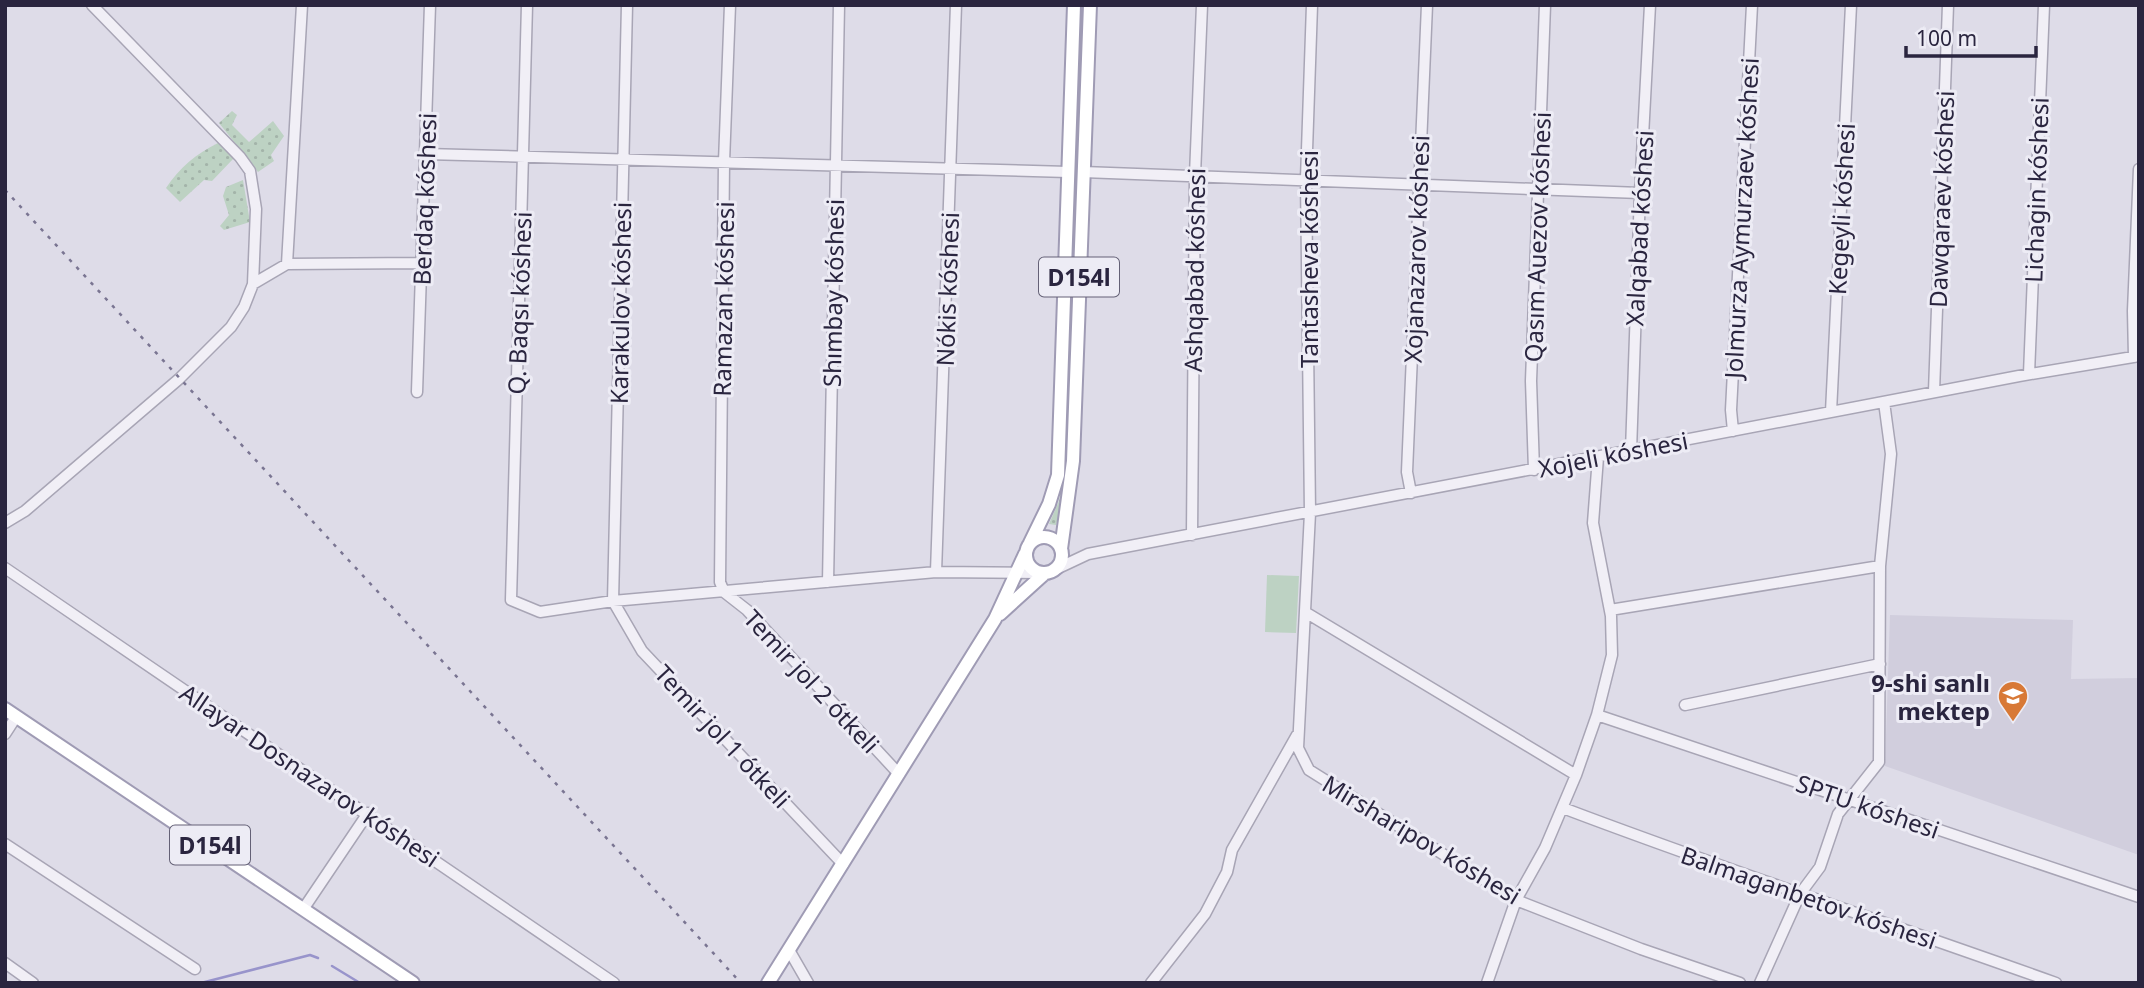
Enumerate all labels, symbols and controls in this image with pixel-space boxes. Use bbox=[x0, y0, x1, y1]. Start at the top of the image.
scale bar bbox=[1906, 14, 2036, 58]
text: 100 m bbox=[1916, 24, 1977, 52]
street label: Jolmurza Aymurzaev kóshesi bbox=[1716, 57, 1766, 381]
street label: Dawqaraev kóshesi bbox=[1921, 90, 1961, 308]
street label: Lichagin kóshesi bbox=[2016, 97, 2056, 283]
street label: Qasım Auezov kóshesi bbox=[1516, 111, 1558, 363]
street label: Berdaq kóshesi bbox=[404, 112, 444, 286]
street label: Kegeyli kóshesi bbox=[1820, 122, 1862, 296]
street label: Xalqabad kóshesi bbox=[1617, 129, 1661, 327]
street label: Xojanazarov kóshesi bbox=[1396, 134, 1436, 364]
street label: Tantasheva kóshesi bbox=[1292, 150, 1325, 368]
street label: Ashqabad kóshesi bbox=[1176, 168, 1212, 372]
street label: Shımbay kóshesi bbox=[815, 199, 851, 387]
street label: Ramazan kóshesi bbox=[705, 201, 741, 397]
street label: Karakulov kóshesi bbox=[602, 202, 638, 404]
street label: Q. Baqsı kóshesi bbox=[499, 211, 539, 395]
street label: Nókis kóshesi bbox=[928, 211, 966, 367]
road number: D154l bbox=[1039, 258, 1119, 296]
street label: Xojeli kóshesi bbox=[1535, 423, 1691, 485]
street label: Temir jol 2 ótkeli bbox=[737, 602, 887, 760]
street label: Temir jol 1 ótkeli bbox=[648, 657, 798, 815]
place label: 9-shi sanlı mektep bbox=[1871, 666, 1990, 727]
street label: Allayar Dosnazarov kóshesi bbox=[174, 676, 446, 874]
school or university icon: 9-shi sanlı mektep bbox=[1996, 679, 2030, 723]
street label: SPTU kóshesi bbox=[1792, 766, 1944, 846]
street label: Mirsharipov kóshesi bbox=[1317, 767, 1527, 911]
road number: D154l bbox=[170, 825, 250, 864]
street label: Balmaganbetov kóshesi bbox=[1677, 838, 1941, 956]

